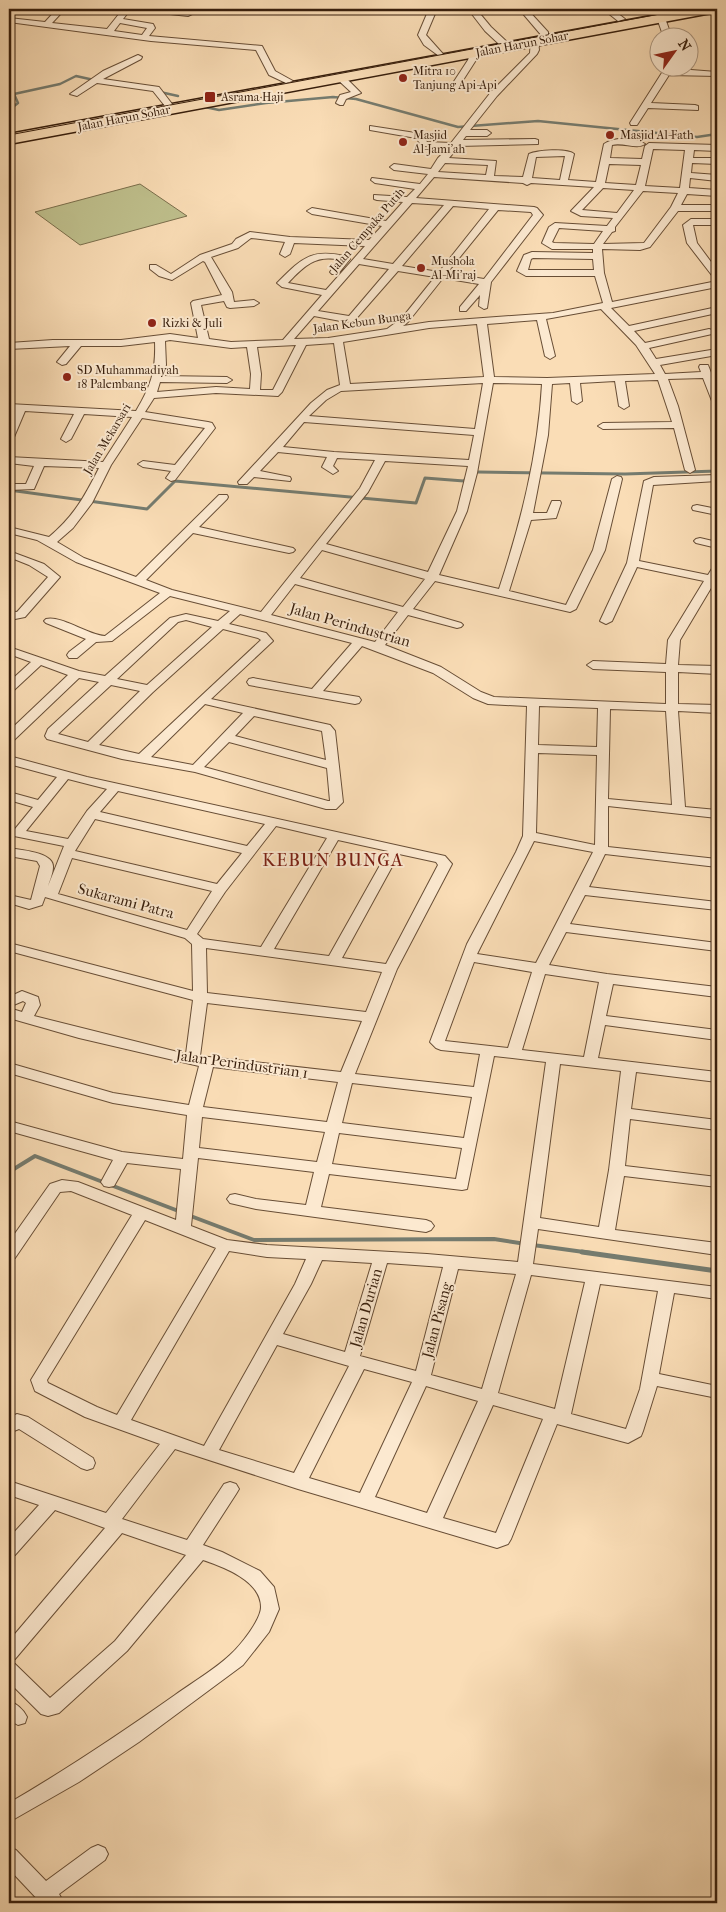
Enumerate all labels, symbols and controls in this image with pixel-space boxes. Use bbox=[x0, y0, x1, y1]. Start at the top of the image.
street label: Jalan Harun Sohar bbox=[473, 28, 570, 60]
north arrow bbox=[648, 28, 698, 78]
text: N bbox=[674, 36, 695, 55]
place label: Mitra 10 Tanjung Api-Api bbox=[413, 64, 497, 92]
marker: Mitra 10 Tanjung Api-Api bbox=[397, 72, 409, 84]
marker: Asrama Haji bbox=[203, 90, 217, 104]
place label: Asrama Haji bbox=[220, 90, 284, 104]
street label: Jalan Harun Sohar bbox=[75, 102, 172, 134]
place label: Masjid Al-Jami'ah bbox=[412, 128, 466, 156]
place label: Masjid Al-Fath bbox=[620, 128, 694, 142]
marker: Masjid Al-Fath bbox=[604, 129, 616, 141]
marker: Masjid Al-Jami'ah bbox=[397, 136, 409, 148]
street label: Jalan Cempaka Putih bbox=[326, 185, 408, 276]
place label: Mushola Al-Mi'raj bbox=[430, 254, 476, 282]
marker: Mushola Al-Mi'raj bbox=[415, 262, 427, 274]
street label: Jalan Kebun Bunga bbox=[311, 308, 412, 336]
place label: Rizki & Juli bbox=[162, 316, 223, 330]
marker: Rizki & Juli bbox=[146, 317, 158, 329]
place label: SD Muhammadiyah 18 Palembang bbox=[77, 363, 179, 391]
marker: SD Muhammadiyah 18 Palembang bbox=[61, 371, 73, 383]
street label: Jalan Mekarsari bbox=[80, 401, 134, 478]
street label: Jalan Perindustrian bbox=[287, 599, 413, 651]
district label: KEBUN BUNGA bbox=[262, 850, 404, 871]
street label: Sukarami Patra bbox=[76, 880, 177, 923]
street label: Jalan Perindustrian 1 bbox=[174, 1046, 309, 1082]
street label: Jalan Durian bbox=[346, 1266, 386, 1351]
street label: Jalan Pisang bbox=[418, 1279, 456, 1361]

